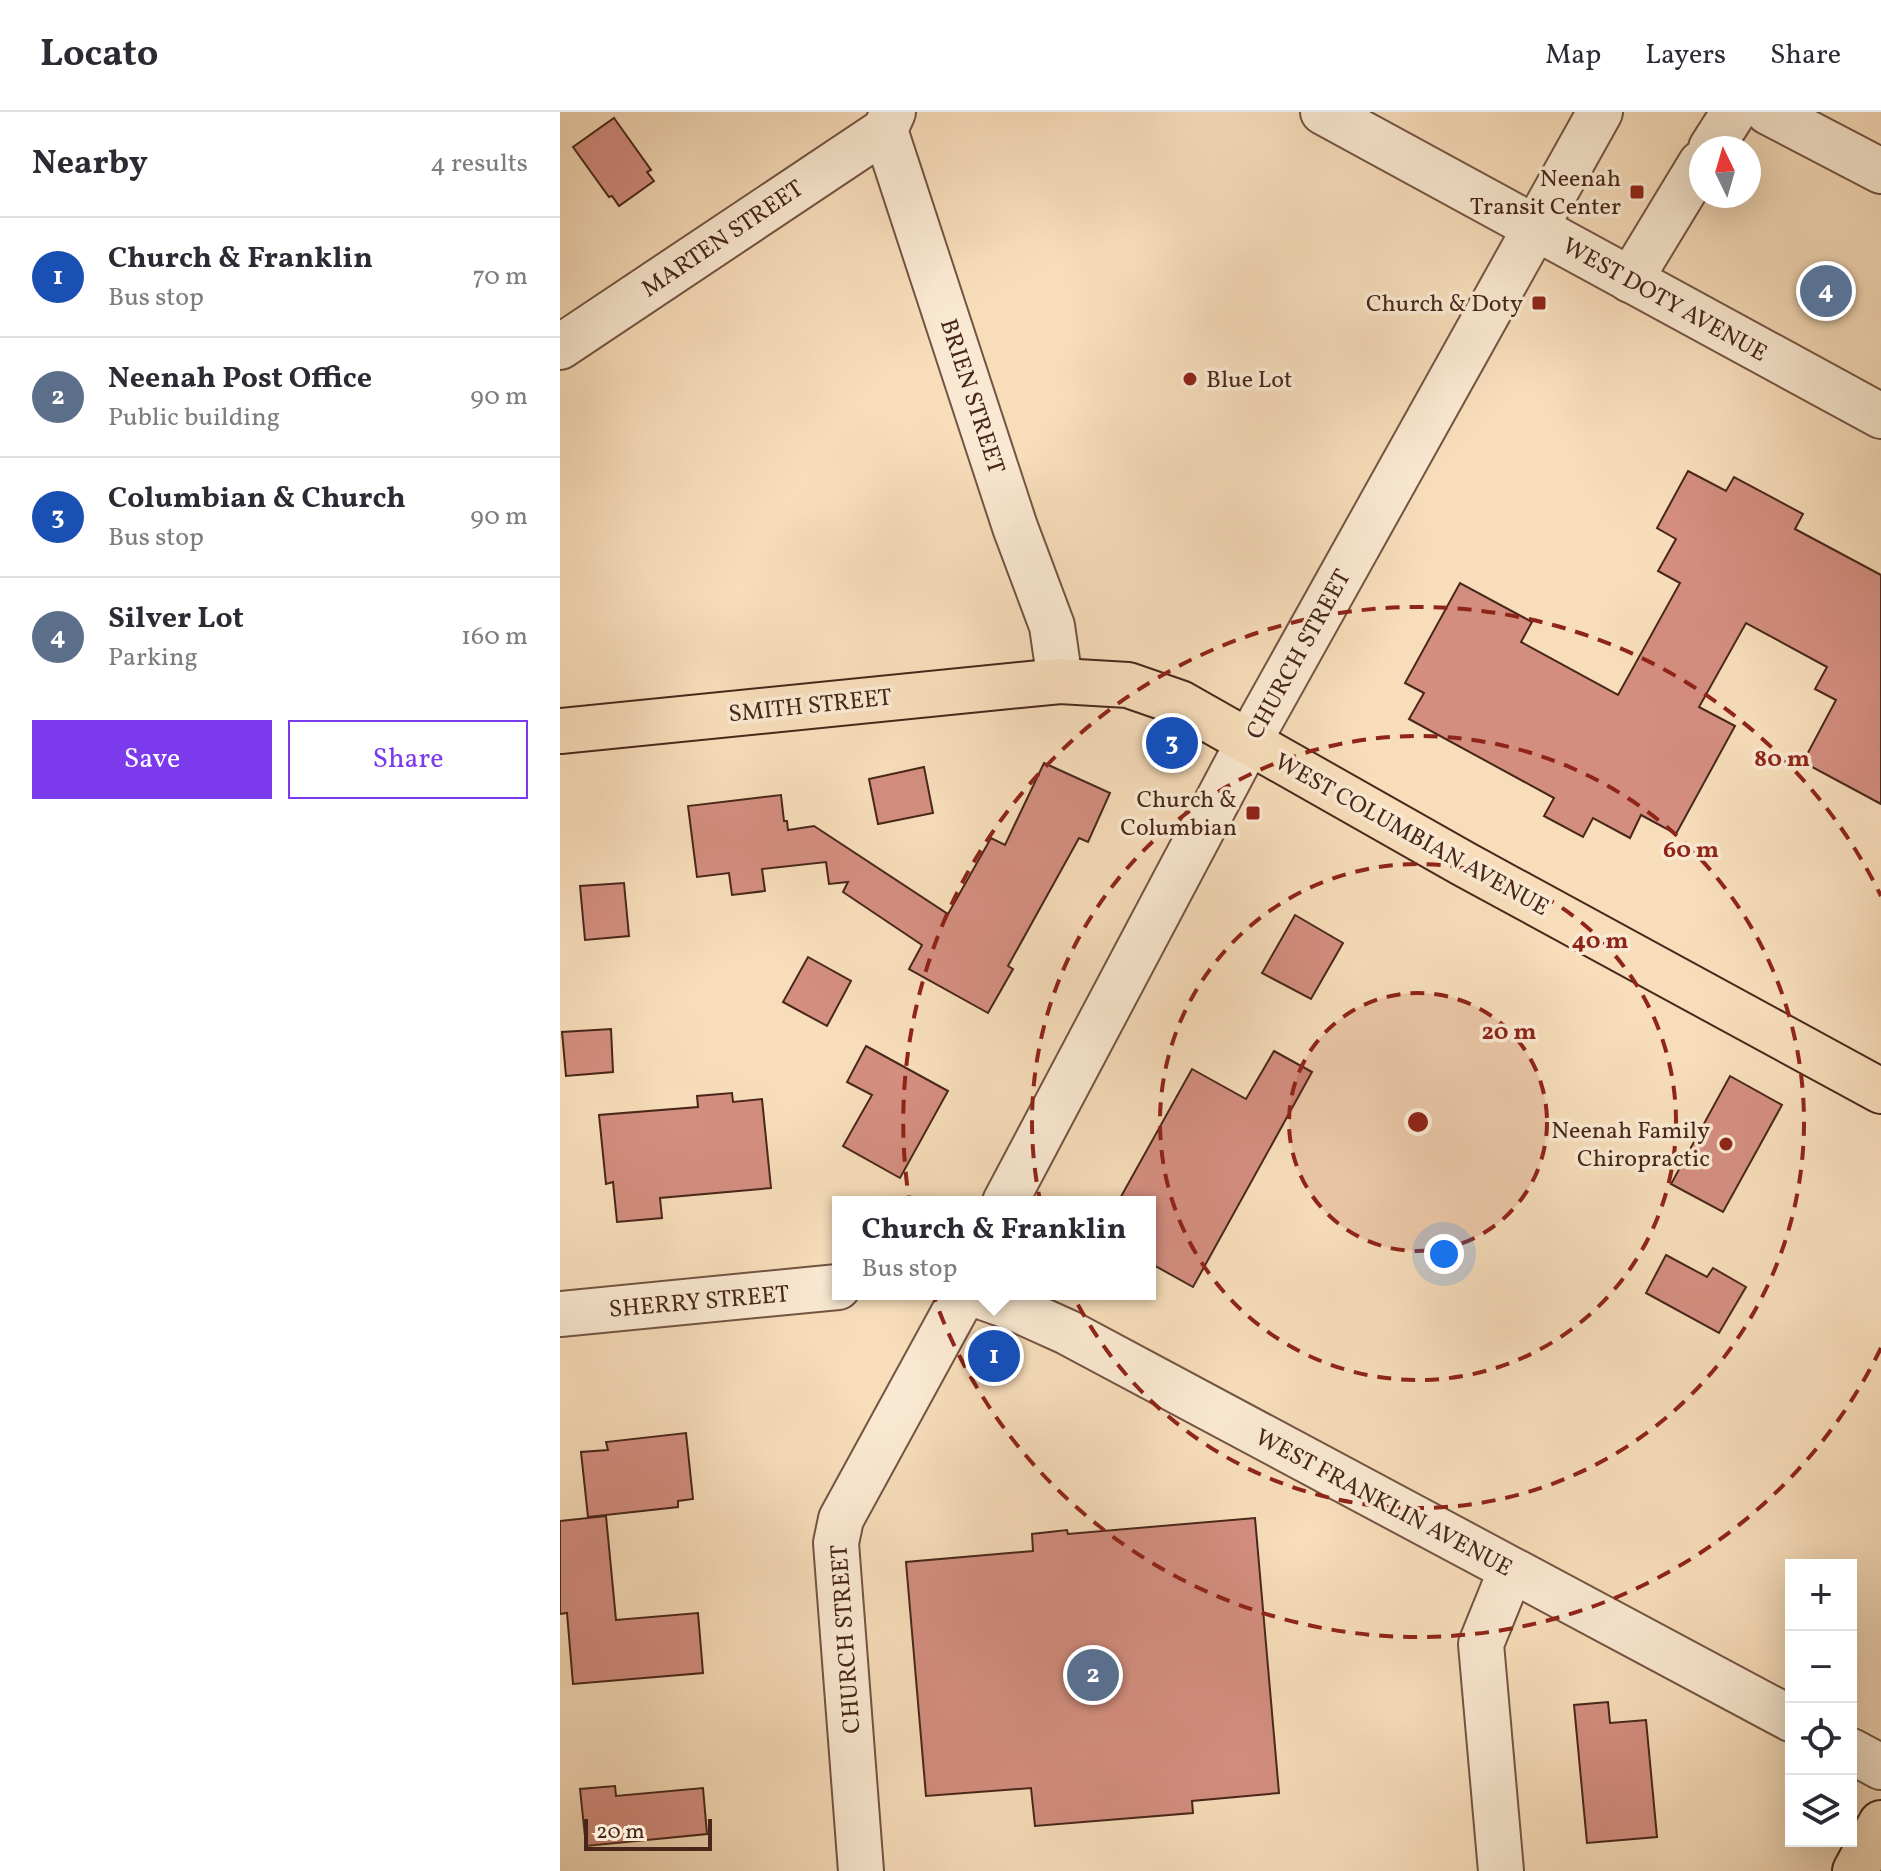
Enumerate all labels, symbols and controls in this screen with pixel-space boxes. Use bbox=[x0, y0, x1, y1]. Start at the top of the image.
text: Locato bbox=[40, 29, 158, 82]
text: Map bbox=[1545, 36, 1601, 75]
text: Layers bbox=[1645, 36, 1726, 75]
text: Share bbox=[1770, 36, 1841, 75]
north arrow bbox=[1689, 136, 1761, 208]
text: Nearby bbox=[32, 141, 148, 188]
text: 4 results bbox=[430, 146, 528, 182]
place label: Neenah Transit Center bbox=[1470, 163, 1621, 225]
street label: MARTEN STREET bbox=[635, 173, 811, 307]
marker: Neenah Transit Center bbox=[1628, 183, 1646, 201]
street label: WEST DOTY AVENUE bbox=[1555, 230, 1773, 371]
text: Church & Franklin bbox=[108, 238, 373, 280]
text: 1 bbox=[53, 259, 63, 295]
text: 70 m bbox=[473, 259, 528, 295]
pin: 4 bbox=[1800, 261, 1852, 321]
text: Bus stop bbox=[108, 280, 204, 316]
place label: Church & Doty bbox=[1366, 288, 1523, 322]
marker: Church & Doty bbox=[1530, 294, 1548, 312]
street label: BRIEN STREET bbox=[930, 315, 1012, 479]
text: Neenah Post Office bbox=[108, 358, 372, 400]
place label: Blue Lot bbox=[1206, 364, 1292, 398]
marker: Blue Lot bbox=[1181, 370, 1199, 388]
text: 2 bbox=[51, 379, 65, 415]
text: 90 m bbox=[470, 379, 528, 415]
text: Public building bbox=[108, 400, 280, 436]
text: Columbian & Church bbox=[108, 478, 406, 520]
text: 3 bbox=[51, 499, 65, 535]
text: 90 m bbox=[470, 499, 528, 535]
text: Bus stop bbox=[108, 520, 204, 556]
street label: CHURCH STREET bbox=[1239, 564, 1361, 746]
text: Silver Lot bbox=[108, 598, 244, 640]
text: 4 bbox=[50, 619, 66, 655]
text: 160 m bbox=[461, 619, 528, 655]
text: Parking bbox=[108, 640, 198, 676]
street label: SMITH STREET bbox=[727, 681, 894, 732]
pin: 3 bbox=[1146, 713, 1198, 773]
button: Save bbox=[32, 720, 272, 799]
button: Share bbox=[288, 720, 528, 799]
text: 80 m bbox=[1754, 743, 1810, 777]
street label: WEST COLUMBIAN AVENUE bbox=[1268, 746, 1554, 926]
place label: Church & Columbian bbox=[1120, 784, 1237, 846]
marker: Church & Columbian bbox=[1244, 804, 1262, 822]
text: 60 m bbox=[1663, 834, 1719, 868]
text: 40 m bbox=[1572, 925, 1628, 959]
text: 20 m bbox=[1481, 1016, 1537, 1050]
centre of rings bbox=[1404, 1108, 1432, 1136]
place label: Neenah Family Chiropractic bbox=[1551, 1115, 1710, 1177]
marker: Neenah Family Chiropractic bbox=[1717, 1135, 1735, 1153]
popup bbox=[832, 1196, 1156, 1300]
text: Church & Franklin bbox=[862, 1209, 1126, 1251]
your location bbox=[1424, 1234, 1464, 1274]
text: Bus stop bbox=[862, 1251, 957, 1287]
street label: SHERRY STREET bbox=[607, 1278, 791, 1328]
pin: 1 bbox=[968, 1326, 1020, 1386]
street label: WEST FRANKLIN AVENUE bbox=[1248, 1421, 1518, 1586]
street label: CHURCH STREET bbox=[823, 1543, 871, 1735]
map controls bbox=[1785, 1559, 1857, 1847]
button: + bbox=[1785, 1559, 1857, 1631]
button: − bbox=[1785, 1631, 1857, 1703]
pin: 2 bbox=[1067, 1645, 1119, 1705]
button: locate bbox=[1785, 1703, 1857, 1775]
button: layers bbox=[1785, 1775, 1857, 1847]
scale bar bbox=[584, 1815, 712, 1851]
text: 20 m bbox=[596, 1817, 645, 1848]

